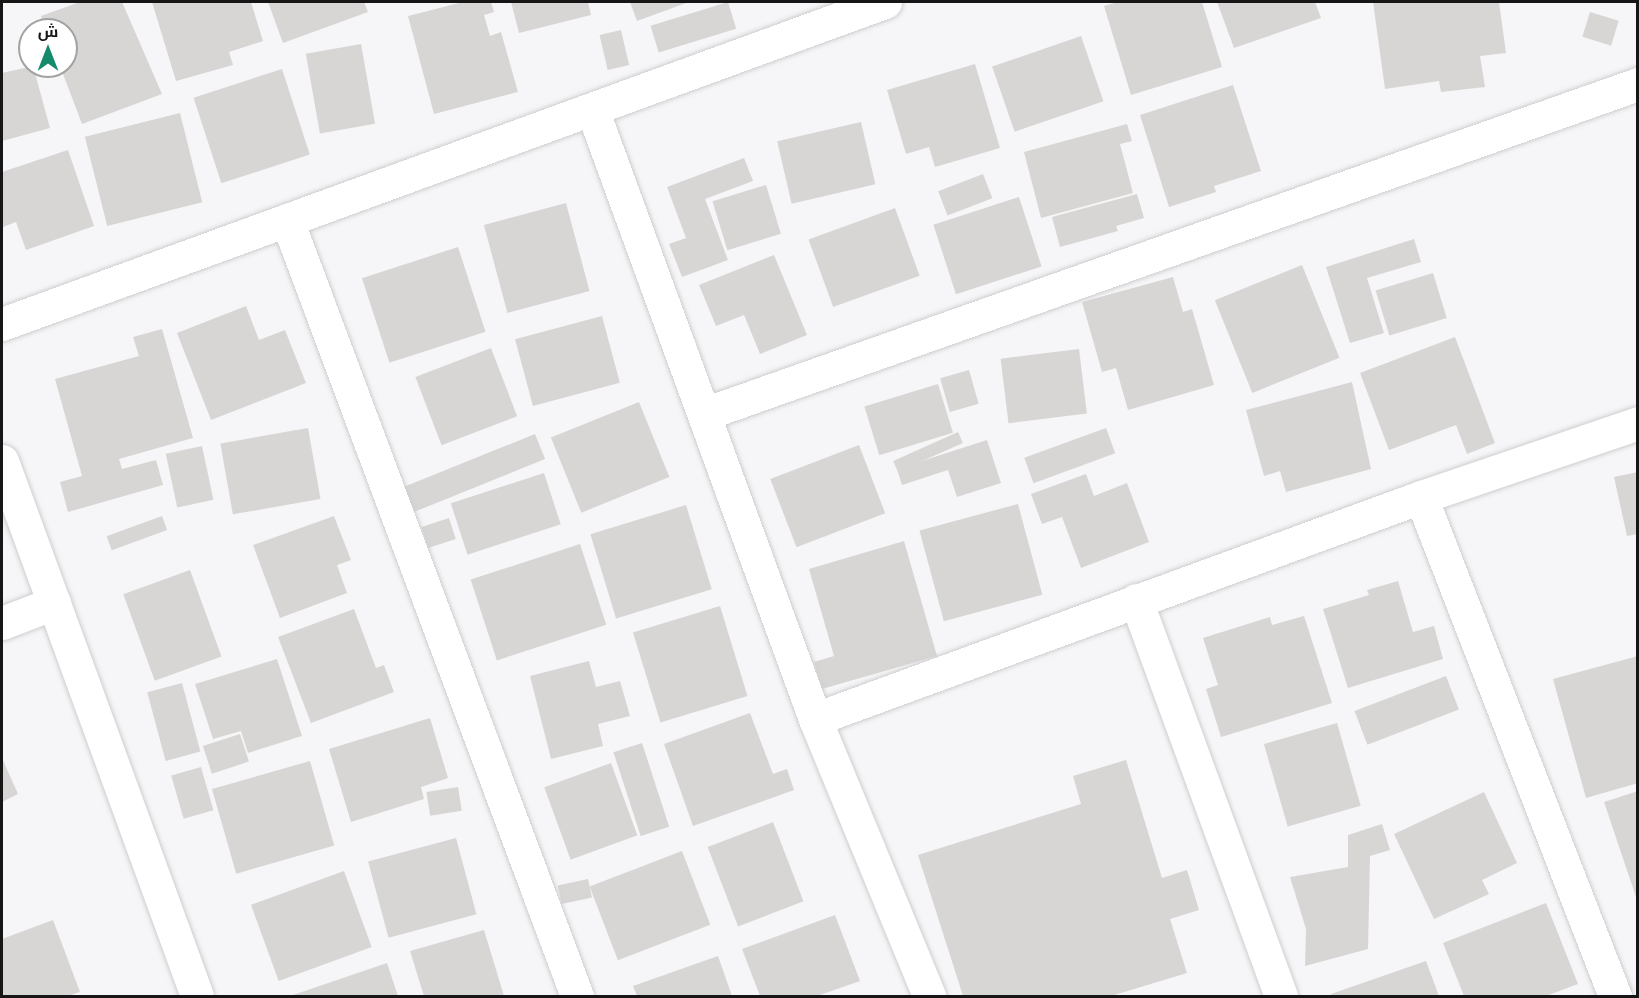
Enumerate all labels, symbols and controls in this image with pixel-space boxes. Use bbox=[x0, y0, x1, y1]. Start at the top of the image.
north arrow bbox=[18, 18, 78, 78]
text: ش bbox=[38, 24, 58, 40]

